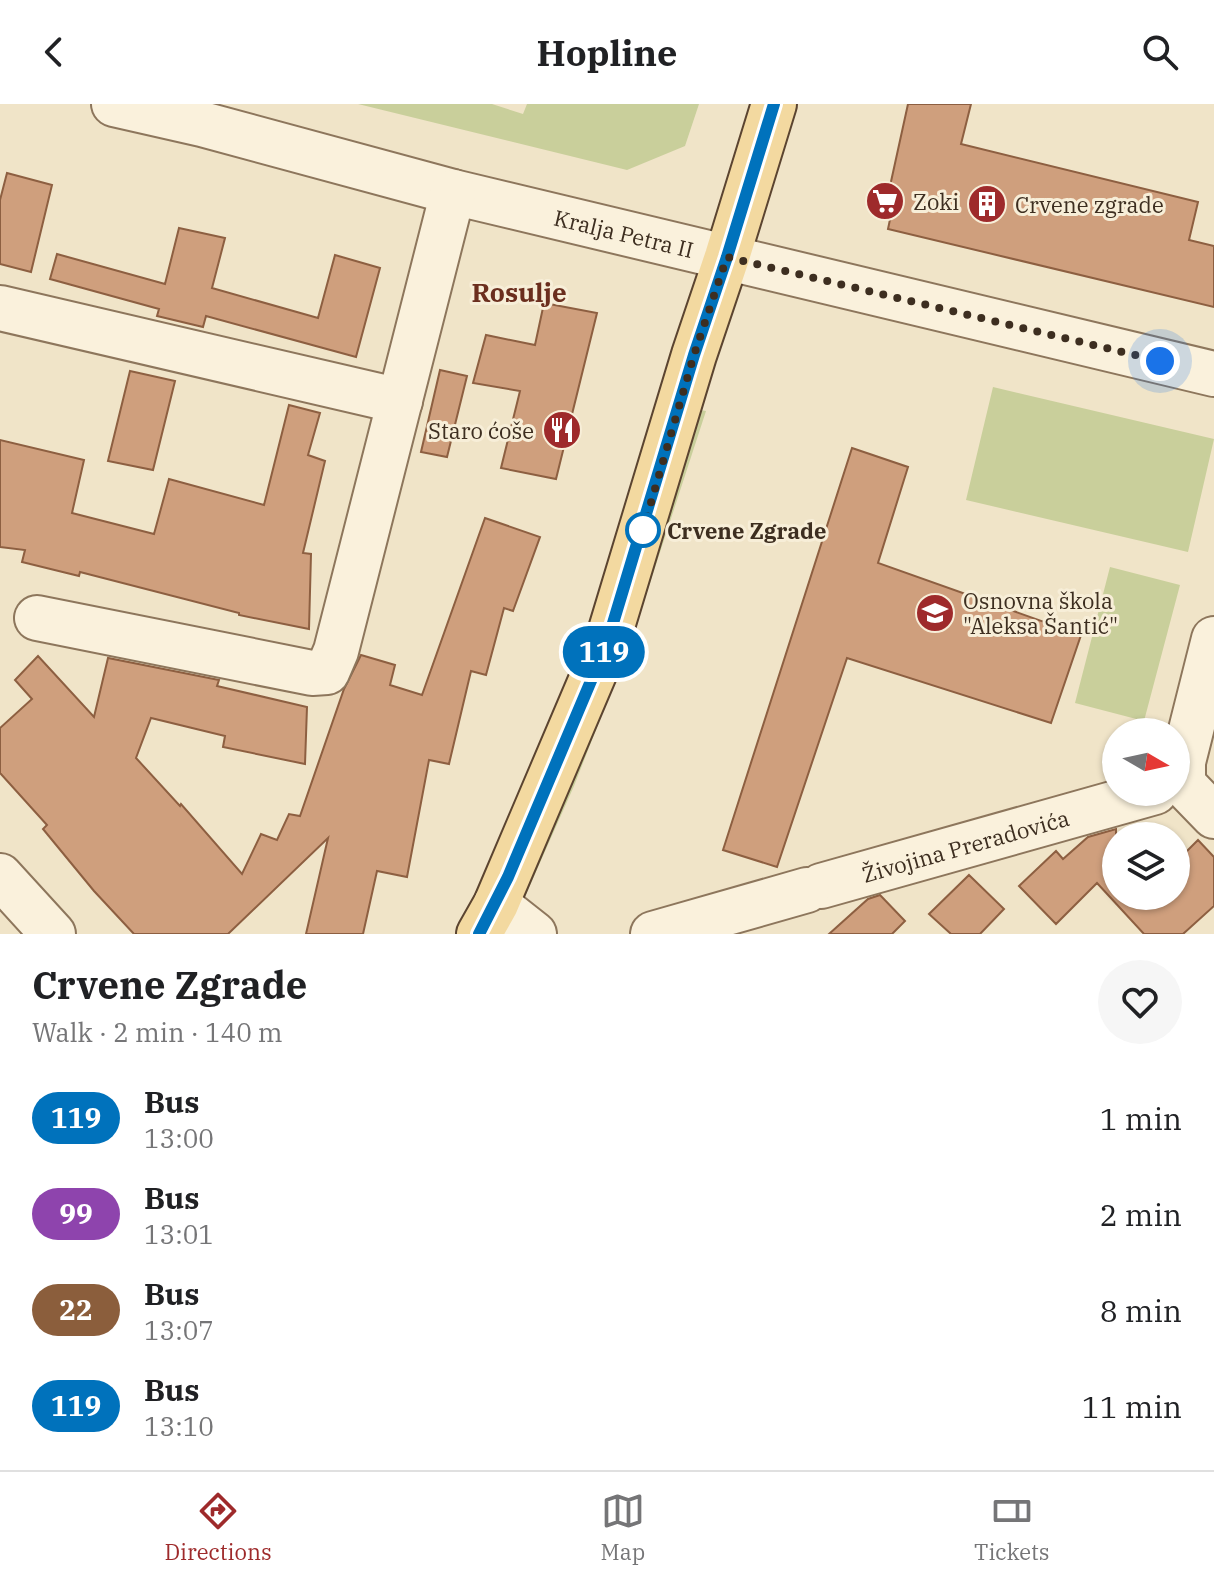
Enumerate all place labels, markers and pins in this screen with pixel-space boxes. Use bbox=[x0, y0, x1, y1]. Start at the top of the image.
supermarket icon: Zoki bbox=[864, 180, 906, 222]
building icon: Crvene zgrade bbox=[966, 183, 1008, 225]
place label: Zoki bbox=[913, 187, 959, 216]
place label: Crvene zgrade bbox=[1015, 190, 1164, 219]
restaurant icon: Staro ćoše bbox=[541, 409, 583, 451]
place label: Staro ćoše bbox=[428, 416, 534, 445]
marker: Crvene Zgrade bbox=[626, 513, 660, 547]
place label: Crvene Zgrade bbox=[667, 516, 826, 545]
place label: Osnovna škola "Aleksa Šantić" bbox=[963, 586, 1118, 640]
school or university icon: Osnovna škola "Aleksa Šantić" bbox=[914, 592, 956, 634]

